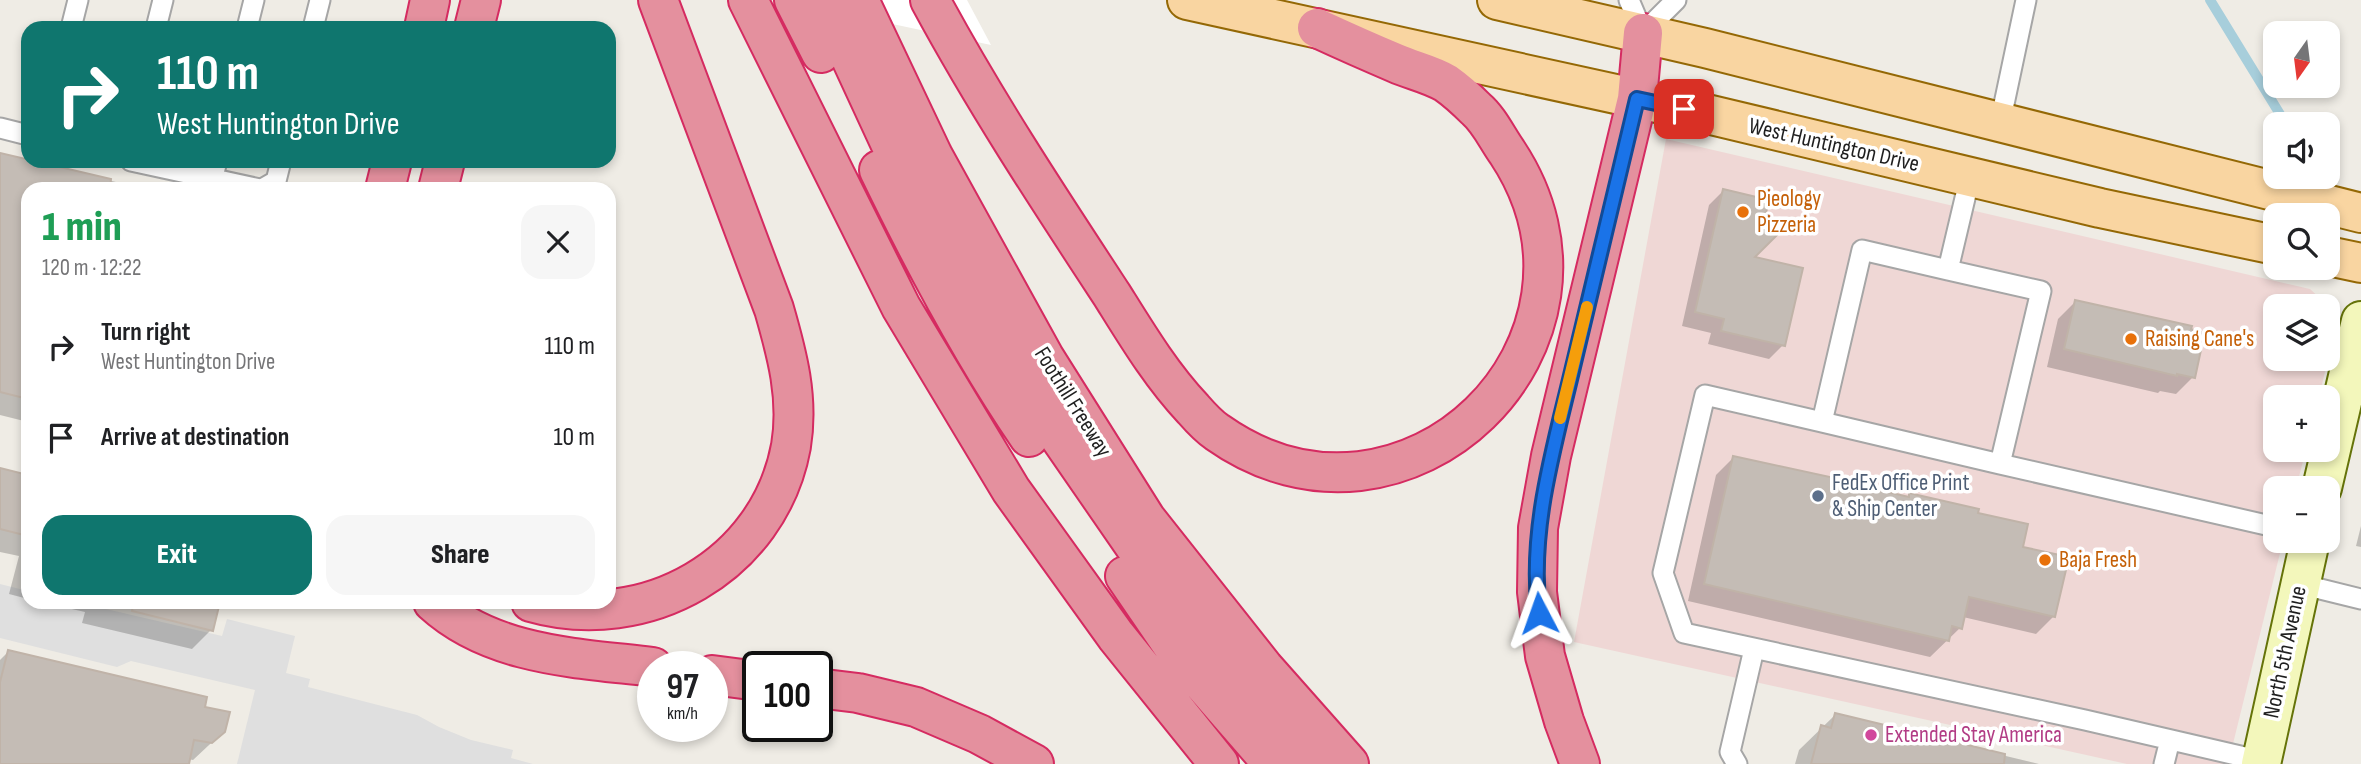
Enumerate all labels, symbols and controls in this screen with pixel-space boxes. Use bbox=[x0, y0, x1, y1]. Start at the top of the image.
north arrow bbox=[2263, 21, 2340, 98]
map controls bbox=[2263, 21, 2340, 553]
text: 110 m bbox=[157, 45, 259, 104]
icon: right bbox=[42, 49, 133, 140]
pin bbox=[1654, 79, 1714, 139]
icon: arrive bbox=[1665, 90, 1703, 128]
text: West Huntington Drive bbox=[157, 105, 400, 144]
street label: West Huntington Drive bbox=[1746, 112, 1922, 178]
button: sound bbox=[2263, 112, 2340, 189]
place label: Pieology Pizzeria bbox=[1757, 185, 1821, 239]
text: 1 min bbox=[42, 202, 122, 253]
button: search bbox=[2263, 203, 2340, 280]
marker: Pieology Pizzeria bbox=[1735, 204, 1751, 220]
button: close bbox=[521, 205, 595, 279]
text: 120 m · 12:22 bbox=[42, 254, 141, 282]
button: layers bbox=[2263, 294, 2340, 371]
text: Turn right bbox=[101, 317, 190, 348]
place label: Raising Cane's bbox=[2145, 325, 2254, 353]
icon: right bbox=[42, 328, 80, 366]
text: 110 m bbox=[544, 331, 595, 362]
marker: Raising Cane's bbox=[2123, 331, 2139, 347]
street label: Foothill Freeway bbox=[1028, 342, 1118, 462]
text: West Huntington Drive bbox=[101, 348, 275, 376]
button: + bbox=[2263, 385, 2340, 462]
icon: arrive bbox=[42, 419, 80, 457]
text: Arrive at destination bbox=[101, 422, 289, 453]
text: 10 m bbox=[553, 422, 595, 453]
place label: FedEx Office Print & Ship Center bbox=[1832, 469, 1969, 523]
button: − bbox=[2263, 476, 2340, 553]
marker: FedEx Office Print & Ship Center bbox=[1810, 488, 1826, 504]
button: Exit bbox=[42, 515, 312, 595]
button: Share bbox=[326, 515, 595, 595]
place label: Baja Fresh bbox=[2059, 546, 2137, 574]
marker: Baja Fresh bbox=[2037, 552, 2053, 568]
position arrow bbox=[1502, 576, 1576, 650]
street label: North 5th Avenue bbox=[2257, 583, 2313, 721]
speed limit sign: 100 bbox=[742, 651, 833, 742]
text: 97 bbox=[667, 666, 698, 709]
text: km/h bbox=[667, 703, 698, 724]
place label: Extended Stay America bbox=[1885, 721, 2062, 749]
marker: Extended Stay America bbox=[1863, 727, 1879, 743]

